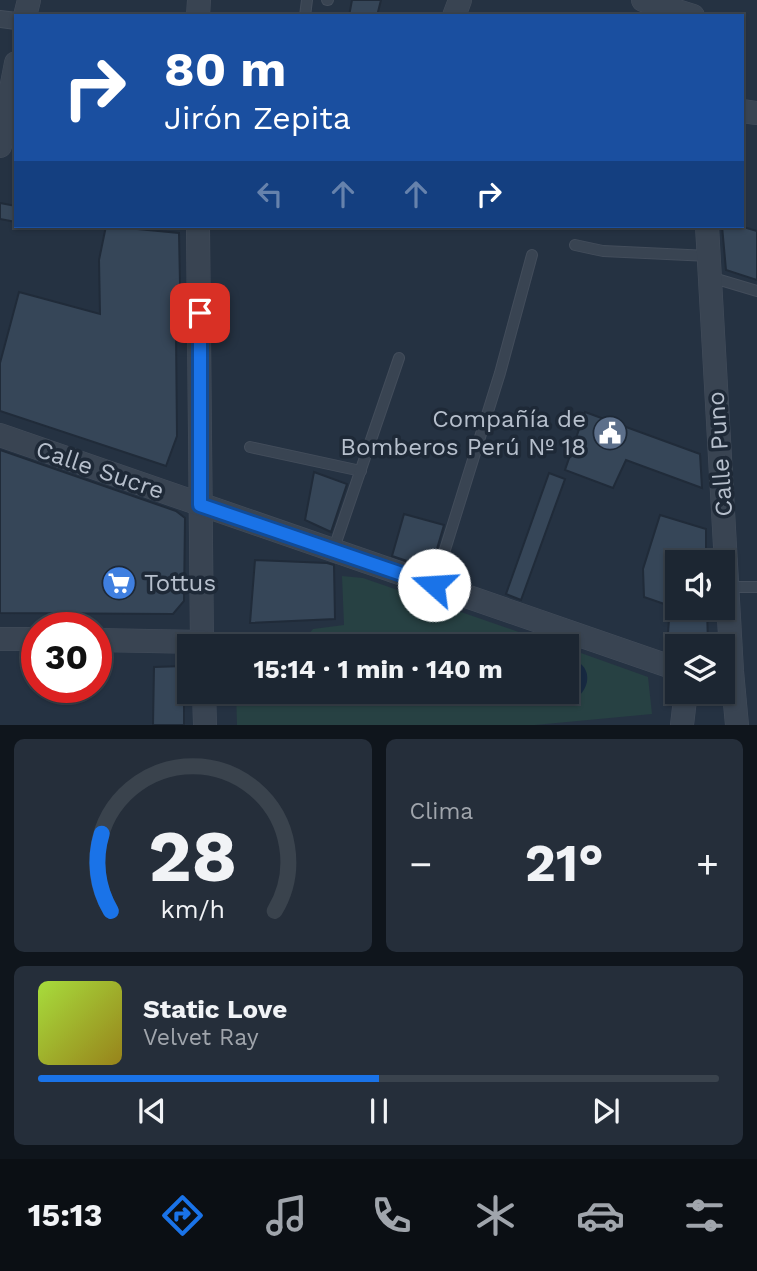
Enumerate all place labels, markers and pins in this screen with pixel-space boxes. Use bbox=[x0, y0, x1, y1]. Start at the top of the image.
pin bbox=[170, 283, 230, 343]
place label: Compañía de Bomberos Perú Nº 18 bbox=[340, 405, 586, 461]
public building icon: Compañía de Bomberos Perú Nº 18 bbox=[591, 414, 629, 452]
supermarket icon: Tottus bbox=[100, 564, 138, 602]
place label: Tottus bbox=[144, 569, 216, 597]

